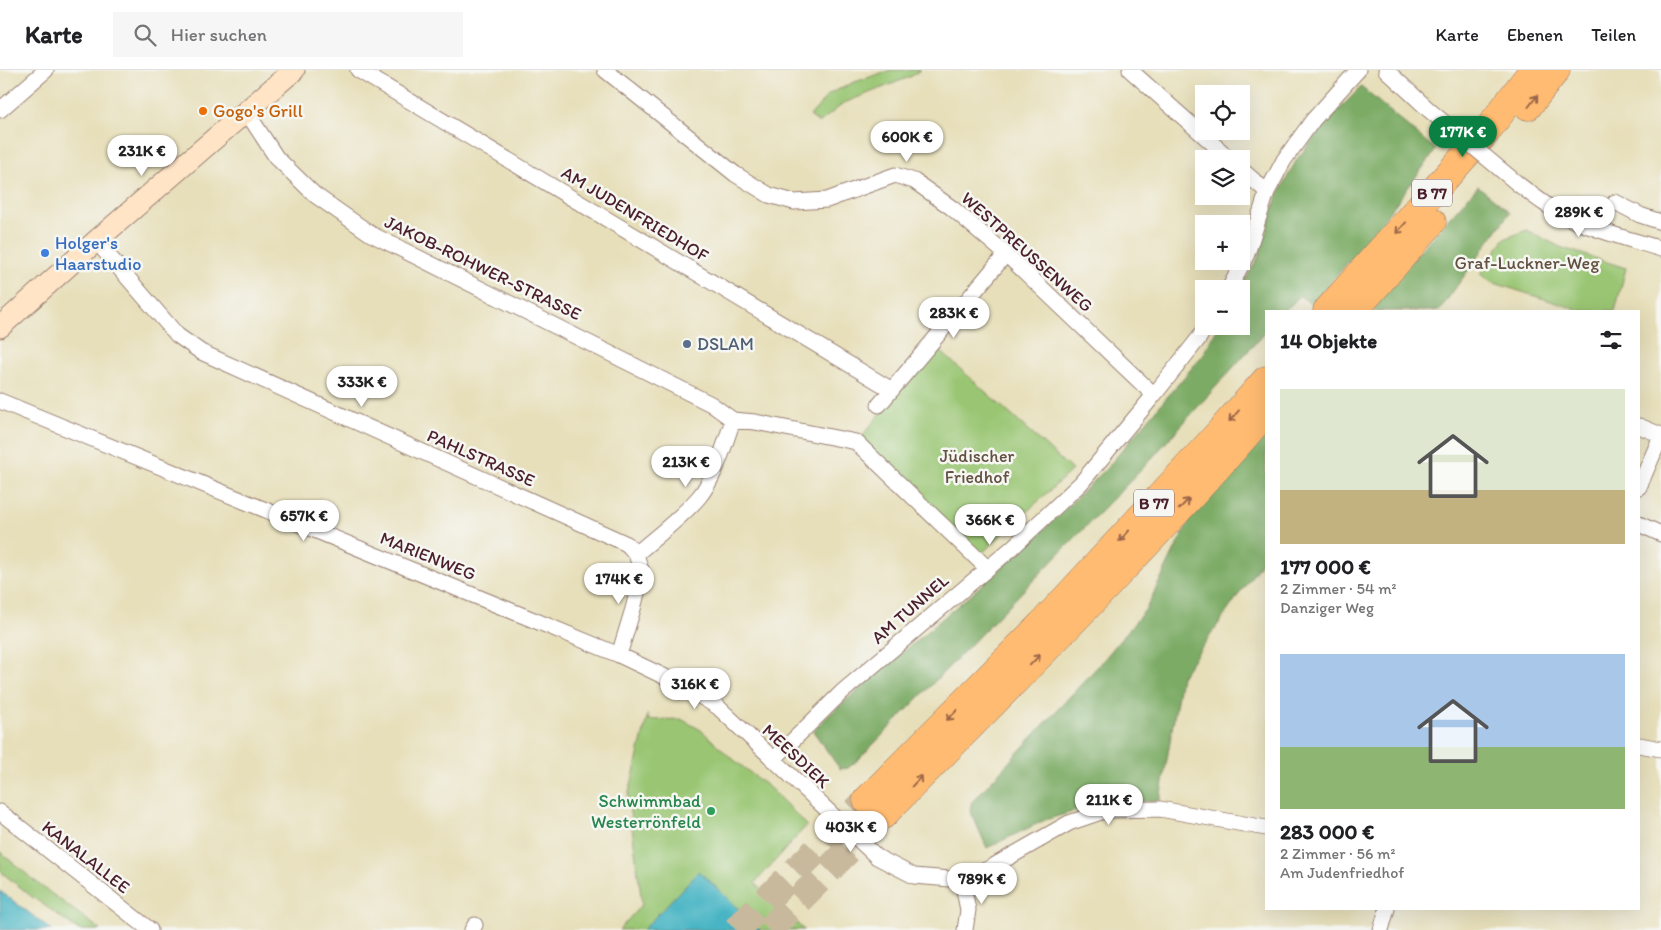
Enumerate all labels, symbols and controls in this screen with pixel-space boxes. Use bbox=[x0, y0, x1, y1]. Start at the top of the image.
search box bbox=[113, 12, 463, 57]
text: Karte bbox=[25, 20, 83, 49]
icon: search bbox=[131, 21, 159, 49]
text: Hier suchen bbox=[171, 23, 267, 46]
text: Karte bbox=[1436, 24, 1479, 46]
text: Ebenen bbox=[1507, 24, 1563, 46]
text: Teilen bbox=[1591, 24, 1636, 46]
map controls bbox=[1195, 85, 1250, 335]
button: locate bbox=[1195, 85, 1250, 140]
one-way arrow bbox=[1527, 95, 1538, 108]
place label: Gogo's Grill bbox=[213, 100, 303, 122]
marker: Gogo's Grill bbox=[197, 105, 209, 117]
pin: 177K € bbox=[1422, 116, 1504, 158]
pin: 600K € bbox=[866, 121, 948, 163]
text: 177K € bbox=[1440, 122, 1486, 141]
text: 600K € bbox=[881, 127, 933, 146]
pin: 231K € bbox=[101, 134, 183, 177]
text: 231K € bbox=[118, 141, 166, 160]
button: layers bbox=[1195, 150, 1250, 205]
street label: AM JUDENFRIEDHOF bbox=[557, 161, 713, 267]
road number: B 77 bbox=[1412, 180, 1452, 206]
street label: WESTPREUSSENWEG bbox=[957, 187, 1097, 317]
pin: 289K € bbox=[1538, 196, 1620, 238]
text: 289K € bbox=[1555, 202, 1603, 221]
street label: JAKOB-ROHWER-STRASSE bbox=[381, 211, 585, 325]
button: + bbox=[1195, 215, 1250, 270]
one-way arrow bbox=[1395, 222, 1407, 235]
place label: Holger's Haarstudio bbox=[55, 232, 141, 275]
marker: Holger's Haarstudio bbox=[39, 247, 51, 259]
park label: Graf-Luckner-Weg bbox=[1455, 252, 1600, 274]
button: − bbox=[1195, 280, 1250, 335]
pin: 283K € bbox=[913, 296, 995, 339]
text: 283K € bbox=[930, 303, 978, 322]
icon: filters bbox=[1597, 326, 1625, 354]
text: 14 Objekte bbox=[1280, 328, 1377, 353]
place label: DSLAM bbox=[697, 333, 754, 355]
marker: DSLAM bbox=[681, 338, 693, 350]
pin: 333K € bbox=[321, 366, 403, 408]
text: 333K € bbox=[337, 372, 387, 391]
one-way arrow bbox=[1229, 409, 1240, 422]
icon: home bbox=[1408, 421, 1498, 511]
street label: PAHLSTRASSE bbox=[424, 424, 538, 492]
park label: Jüdischer Friedhof bbox=[940, 445, 1015, 488]
pin: 213K € bbox=[645, 446, 727, 488]
text: 213K € bbox=[662, 452, 710, 471]
road number: B 77 bbox=[1134, 489, 1174, 516]
one-way arrow bbox=[1178, 498, 1190, 511]
pin: 657K € bbox=[263, 500, 345, 542]
pin: 366K € bbox=[949, 504, 1031, 546]
text: 657K € bbox=[280, 506, 328, 525]
text: 366K € bbox=[966, 510, 1014, 529]
street label: MARIENWEG bbox=[377, 527, 479, 585]
one-way arrow bbox=[1118, 529, 1130, 542]
text: 177 000 € bbox=[1280, 554, 1371, 579]
pin: 174K € bbox=[578, 562, 660, 605]
text: 174K € bbox=[595, 569, 643, 588]
street label: AM TUNNEL bbox=[867, 569, 953, 649]
text: 2 Zimmer · 54 m² bbox=[1280, 579, 1397, 598]
text: Danziger Weg bbox=[1280, 598, 1374, 617]
one-way arrow bbox=[1029, 653, 1041, 666]
pin: 316K € bbox=[654, 668, 736, 710]
text: 316K € bbox=[671, 674, 719, 693]
icon: home bbox=[1408, 686, 1498, 776]
one-way arrow bbox=[946, 708, 958, 721]
street label: MEESDIEK bbox=[758, 719, 835, 793]
one-way arrow bbox=[911, 774, 923, 787]
pin: 211K € bbox=[1068, 784, 1150, 826]
place label: Schwimmbad Westerrönfeld bbox=[591, 790, 701, 833]
text: 211K € bbox=[1086, 790, 1132, 809]
marker: Schwimmbad Westerrönfeld bbox=[705, 805, 717, 817]
pin: 403K € bbox=[810, 810, 892, 853]
street label: KANALALLEE bbox=[38, 816, 134, 898]
text: 403K € bbox=[825, 817, 877, 836]
text: 283 000 € bbox=[1280, 819, 1374, 844]
text: 2 Zimmer · 56 m² bbox=[1280, 844, 1395, 863]
pin: 789K € bbox=[941, 862, 1023, 905]
text: Am Judenfriedhof bbox=[1280, 863, 1404, 882]
text: 789K € bbox=[958, 869, 1006, 888]

